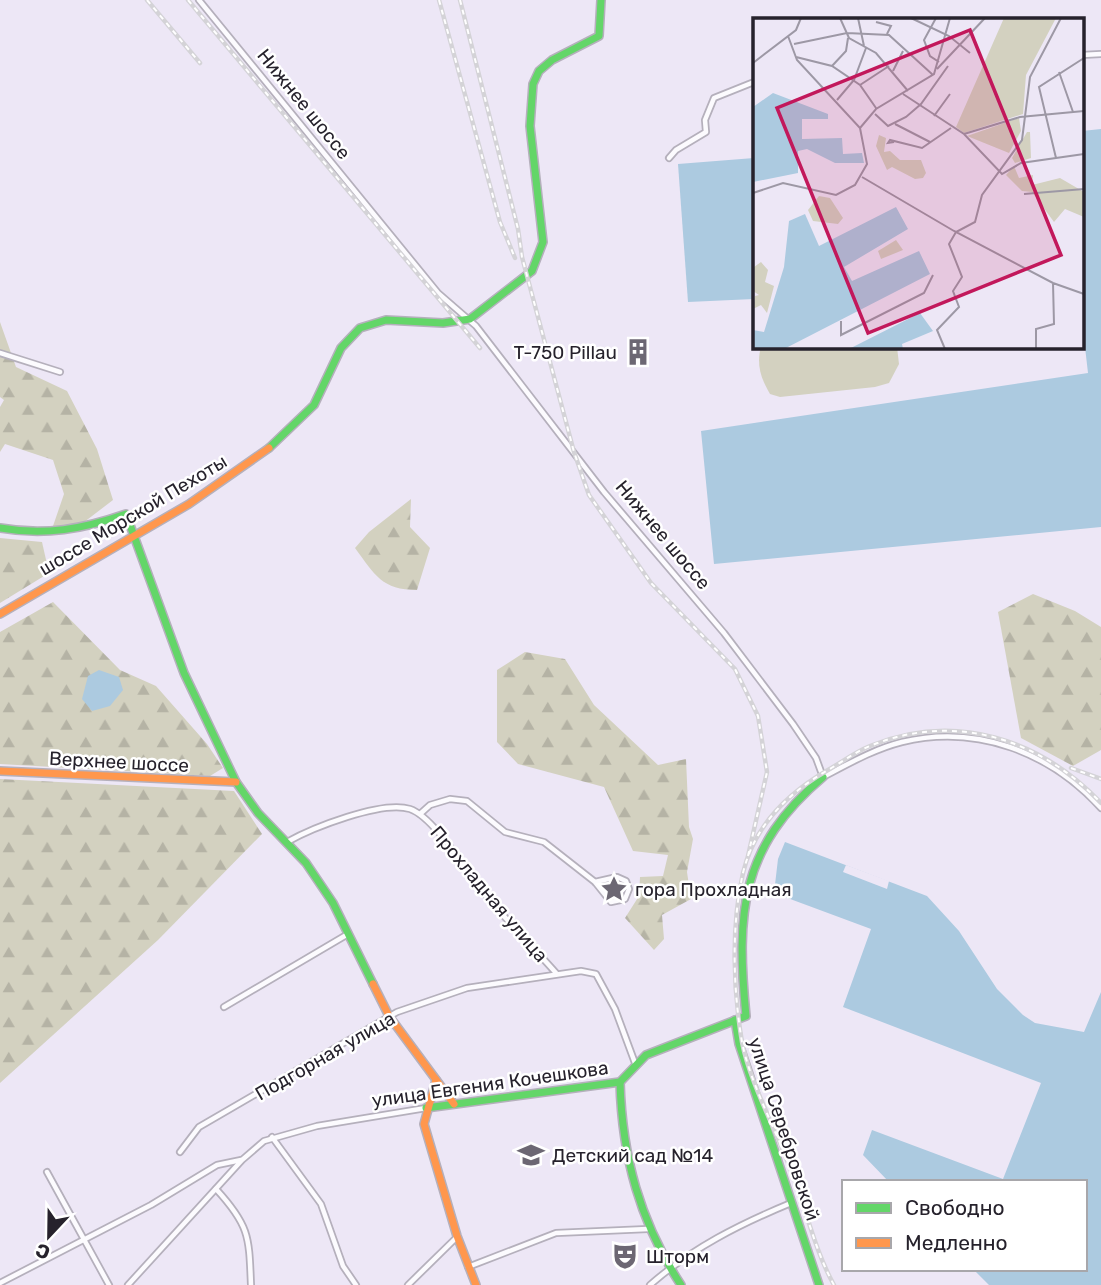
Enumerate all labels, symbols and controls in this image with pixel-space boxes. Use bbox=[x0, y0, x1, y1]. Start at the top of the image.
inset map bbox=[753, 18, 1084, 348]
street label: Нижнее шоссе bbox=[252, 44, 356, 164]
building icon: T-750 Pillau bbox=[623, 337, 653, 367]
place label: T-750 Pillau bbox=[513, 341, 617, 364]
street label: шоссе Морской Пехоты bbox=[35, 450, 231, 580]
street label: Нижнее шоссе bbox=[611, 476, 715, 594]
street label: Верхнее шоссе bbox=[49, 747, 189, 777]
street label: Прохладная улица bbox=[425, 821, 553, 967]
place icon: гора Прохладная bbox=[599, 874, 629, 904]
place label: гора Прохладная bbox=[635, 878, 792, 901]
street label: Подгорная улица bbox=[251, 1007, 399, 1105]
street label: улица Серебровской bbox=[744, 1035, 824, 1223]
street label: улица Евгения Кочешкова bbox=[370, 1056, 610, 1112]
school or university icon: Детский сад №14 bbox=[516, 1140, 546, 1170]
place label: Детский сад №14 bbox=[552, 1144, 713, 1167]
legend bbox=[842, 1180, 1087, 1271]
text: Свободно bbox=[905, 1195, 1005, 1220]
north arrow bbox=[14, 1201, 84, 1271]
text: Медленно bbox=[905, 1230, 1008, 1255]
text: С bbox=[32, 1238, 53, 1264]
theatre icon: Шторм bbox=[610, 1241, 640, 1271]
place label: Шторм bbox=[646, 1245, 709, 1268]

